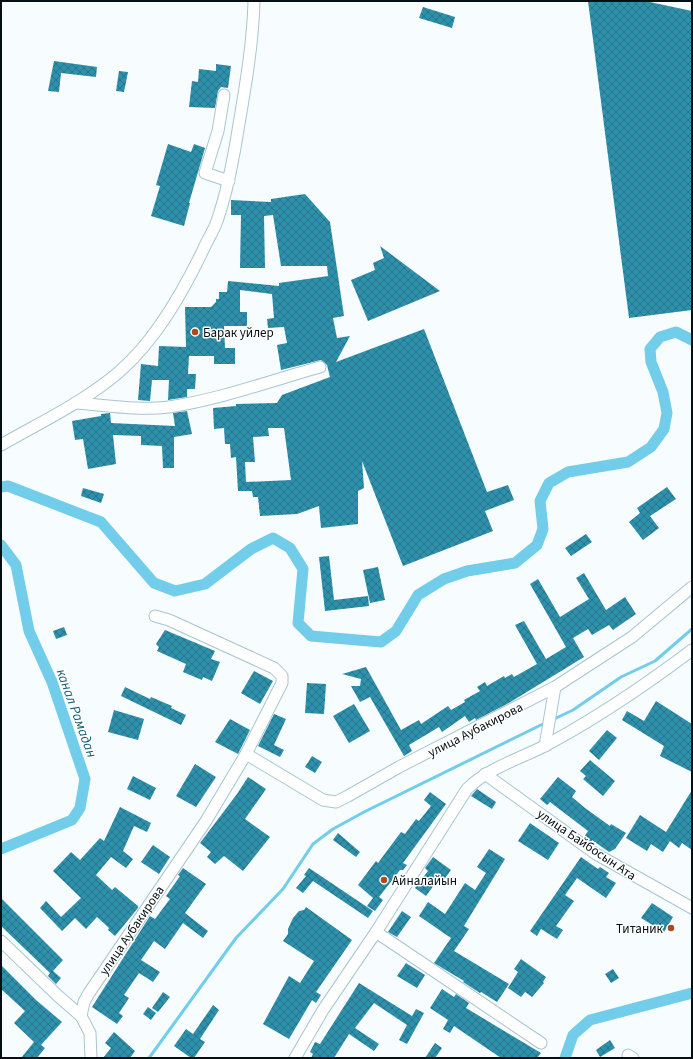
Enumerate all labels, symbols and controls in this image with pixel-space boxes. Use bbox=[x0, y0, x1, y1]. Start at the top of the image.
place label: Барак уйлер bbox=[203, 324, 274, 342]
marker: Барак уйлер bbox=[190, 327, 200, 337]
water label: канал Рамадан bbox=[51, 666, 102, 761]
street label: улица Аубакирова bbox=[425, 698, 526, 762]
street label: улица Байбосын Ата bbox=[533, 805, 640, 885]
place label: Айналайын bbox=[392, 872, 457, 890]
marker: Айналайын bbox=[379, 875, 389, 885]
street label: улица Аубакирова bbox=[95, 882, 168, 979]
place label: Титаник bbox=[616, 920, 664, 938]
marker: Титаник bbox=[666, 923, 676, 933]

